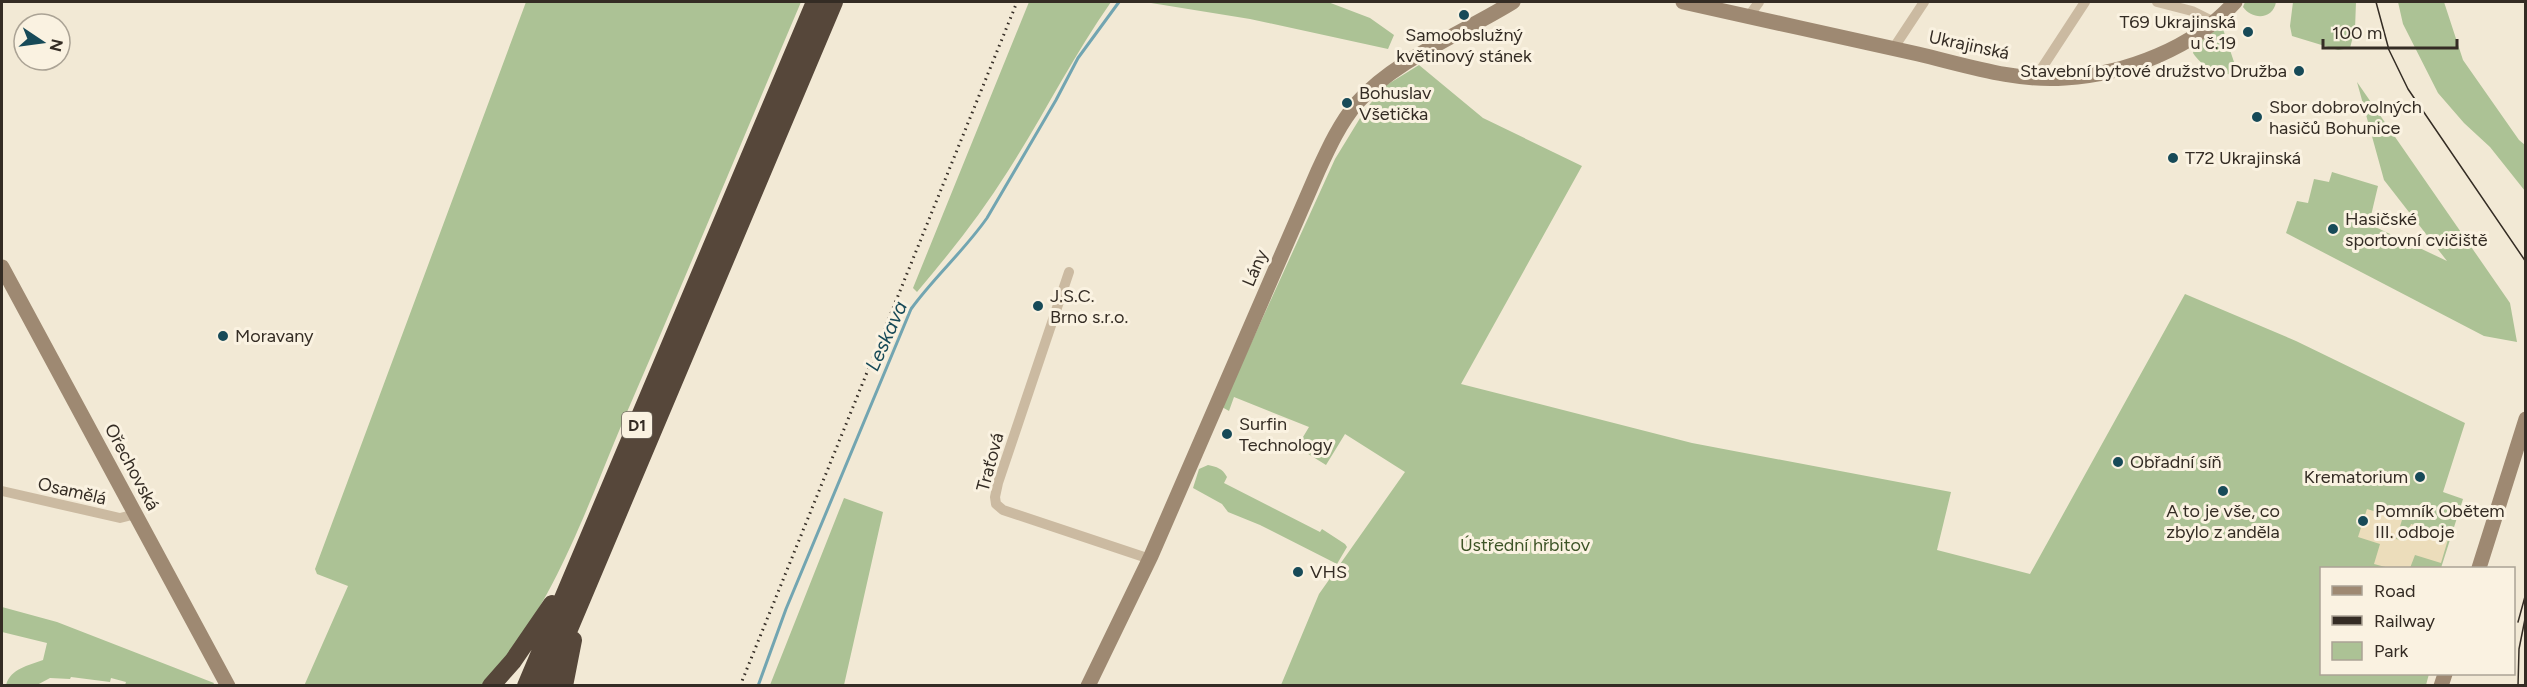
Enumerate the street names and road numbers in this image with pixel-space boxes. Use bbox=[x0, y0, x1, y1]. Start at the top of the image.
street label: Ukrajinská bbox=[1927, 26, 2011, 64]
street label: Lány bbox=[1237, 246, 1273, 290]
road number: D1 bbox=[622, 412, 652, 438]
street label: Ořechovská bbox=[100, 420, 164, 514]
street label: Traťová bbox=[972, 430, 1008, 494]
street label: Osamělá bbox=[36, 472, 108, 510]

